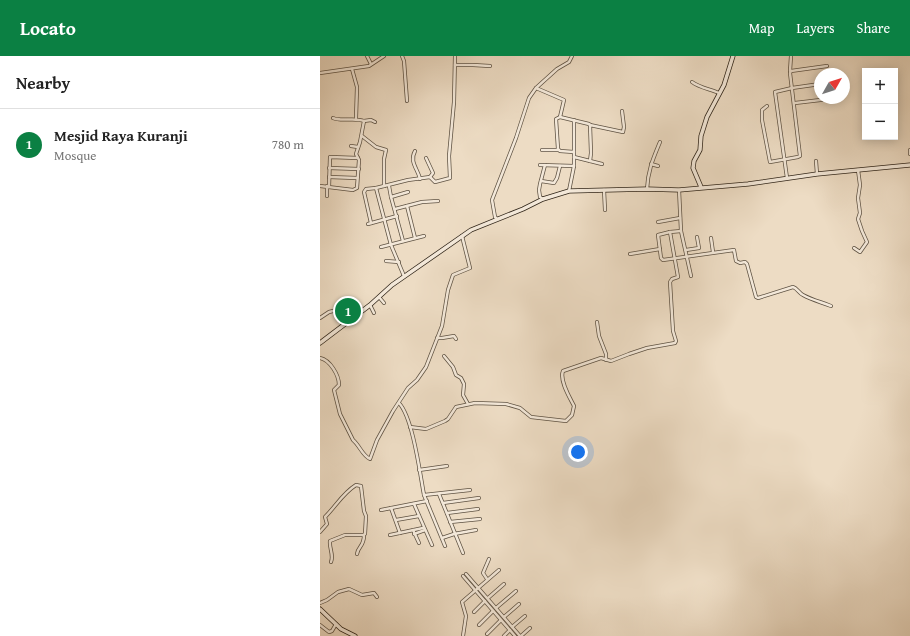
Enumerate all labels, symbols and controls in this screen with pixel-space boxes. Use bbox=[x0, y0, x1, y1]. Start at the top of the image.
text: Locato bbox=[20, 14, 76, 42]
text: Map bbox=[749, 18, 775, 38]
text: Layers bbox=[797, 18, 835, 38]
text: Share bbox=[857, 18, 890, 38]
north arrow bbox=[814, 68, 850, 104]
map controls bbox=[862, 68, 898, 140]
button: + bbox=[862, 68, 898, 104]
text: Nearby bbox=[16, 70, 70, 95]
button: − bbox=[862, 104, 898, 140]
text: Mesjid Raya Kuranji bbox=[54, 125, 188, 146]
text: 1 bbox=[26, 135, 32, 154]
text: 780 m bbox=[272, 135, 304, 154]
text: Mosque bbox=[54, 146, 96, 165]
pin: 1 bbox=[335, 296, 361, 326]
your location bbox=[568, 442, 588, 462]

